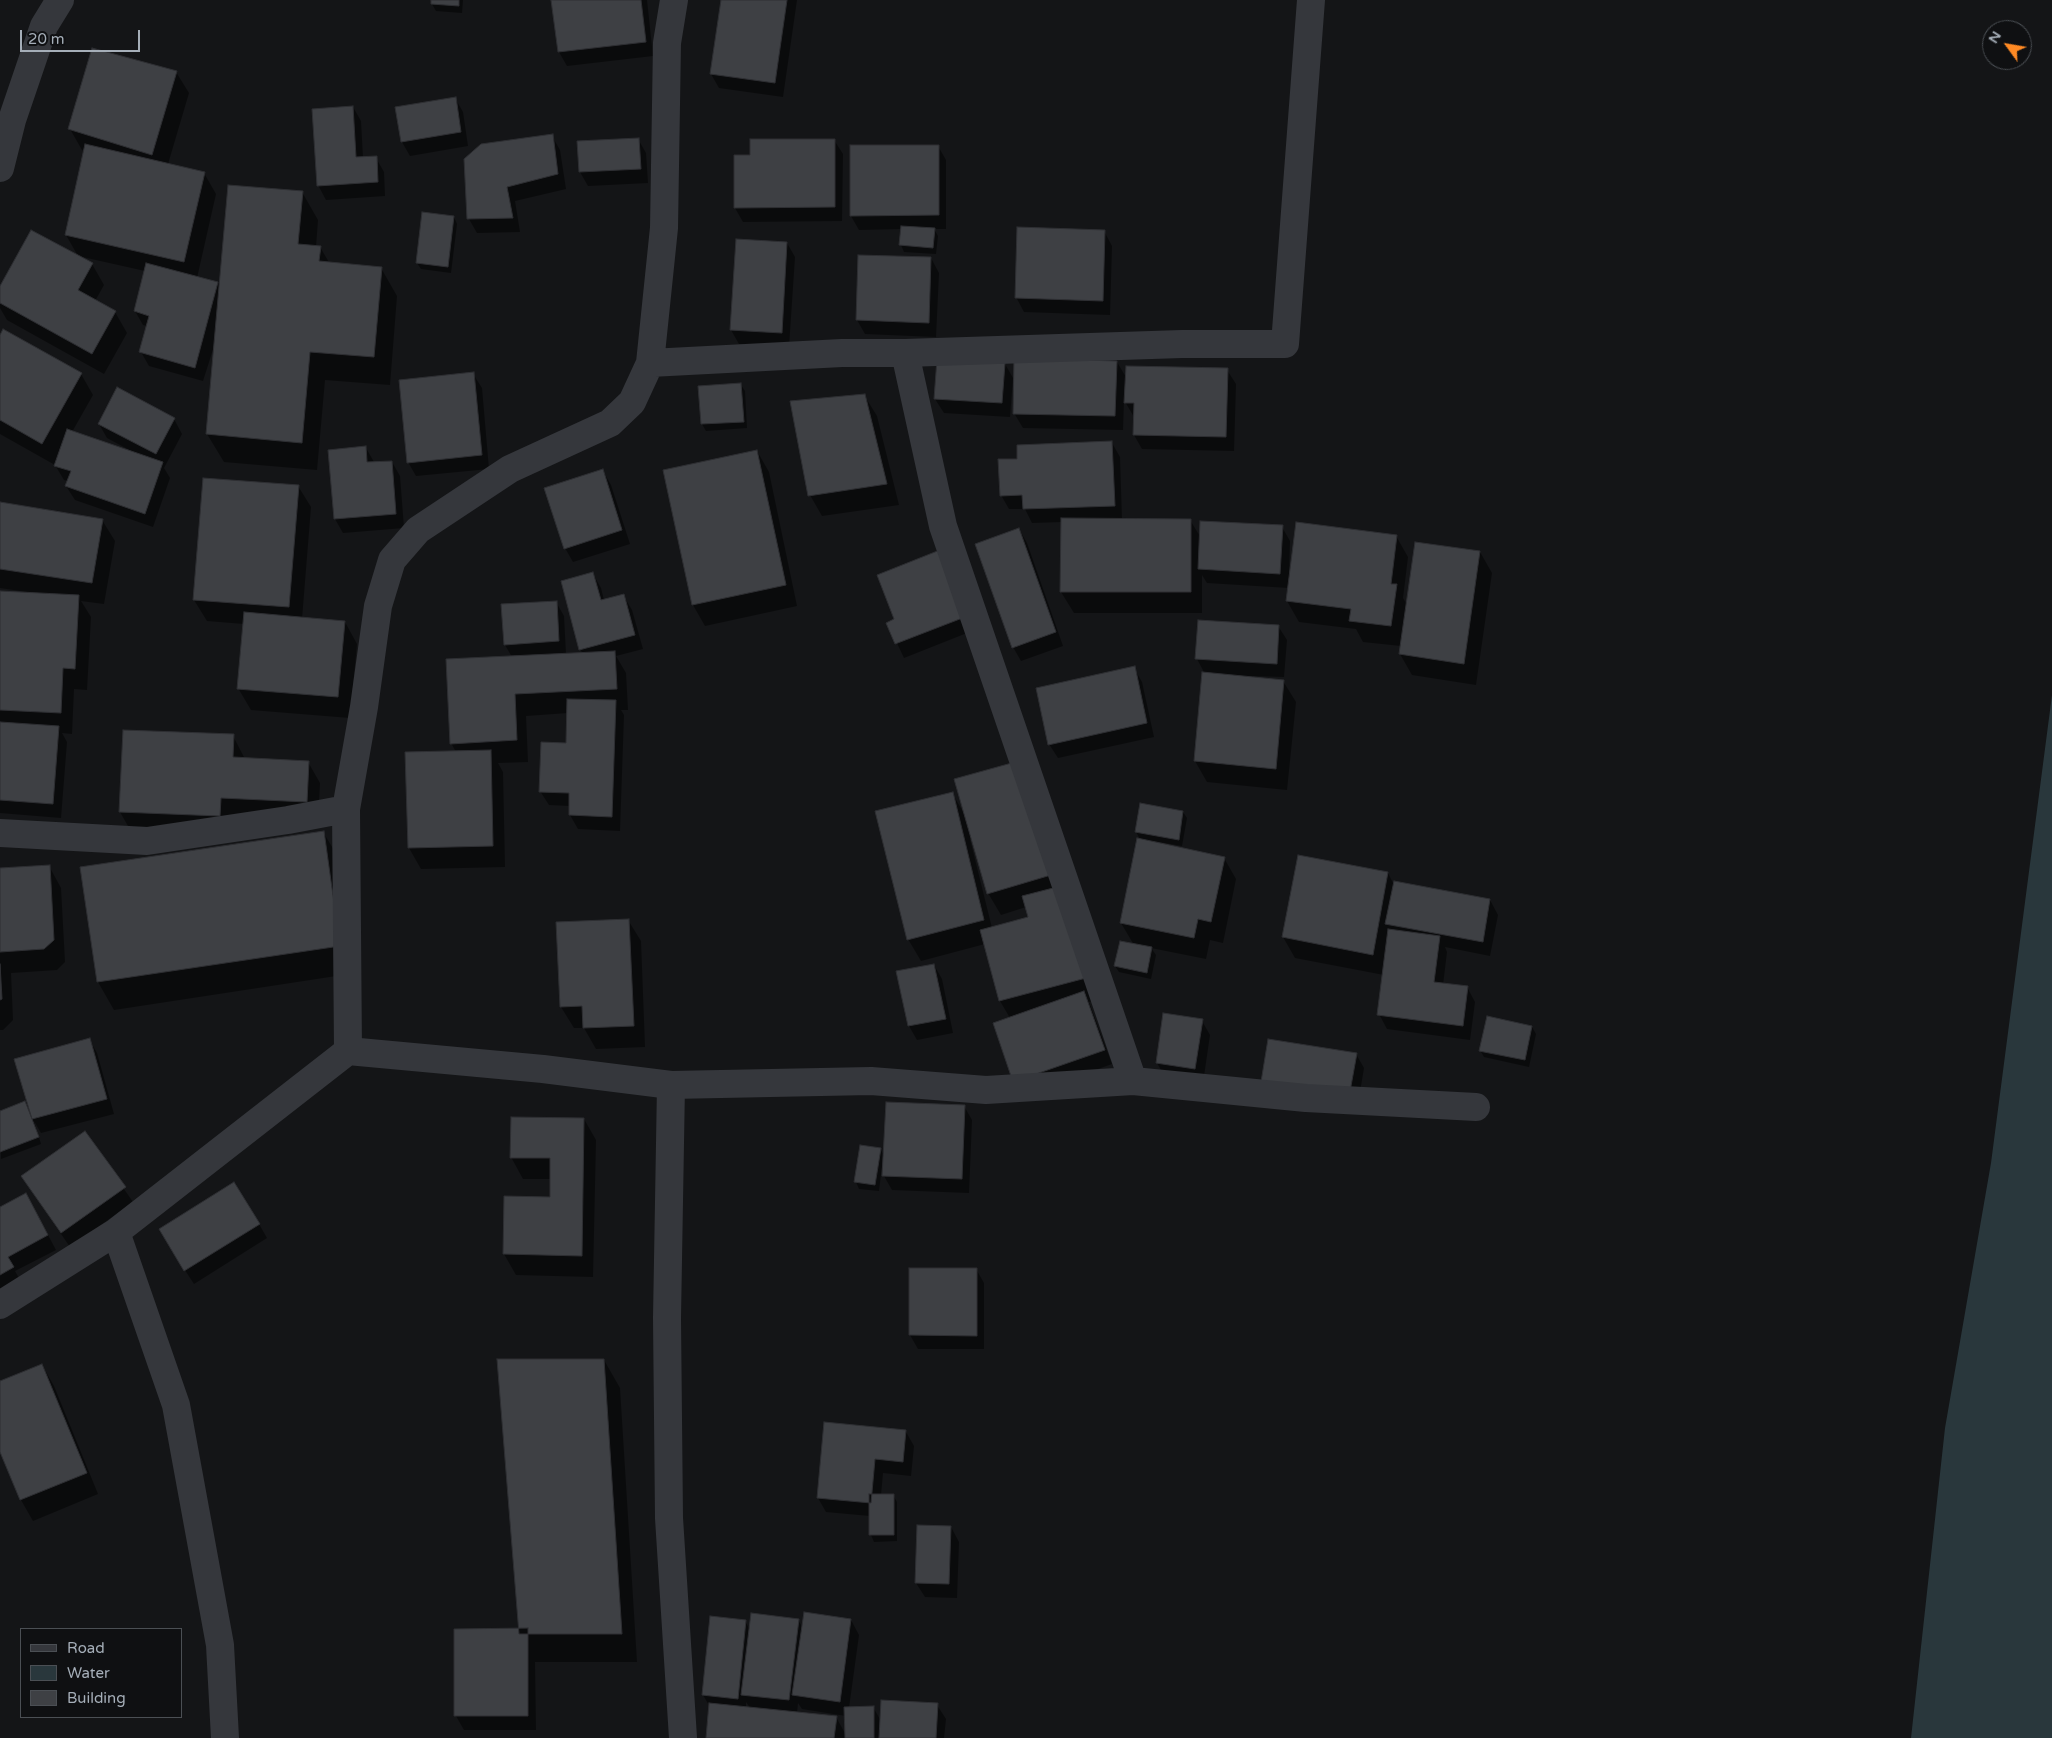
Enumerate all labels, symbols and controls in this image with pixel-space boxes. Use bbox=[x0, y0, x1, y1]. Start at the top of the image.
scale bar bbox=[22, 20, 142, 52]
north arrow bbox=[1982, 20, 2032, 70]
text: N bbox=[1985, 28, 2005, 47]
text: 20 m bbox=[28, 30, 65, 48]
legend bbox=[20, 1628, 182, 1718]
text: Road bbox=[67, 1639, 105, 1657]
text: Water bbox=[67, 1664, 110, 1682]
text: Building bbox=[67, 1689, 126, 1707]

